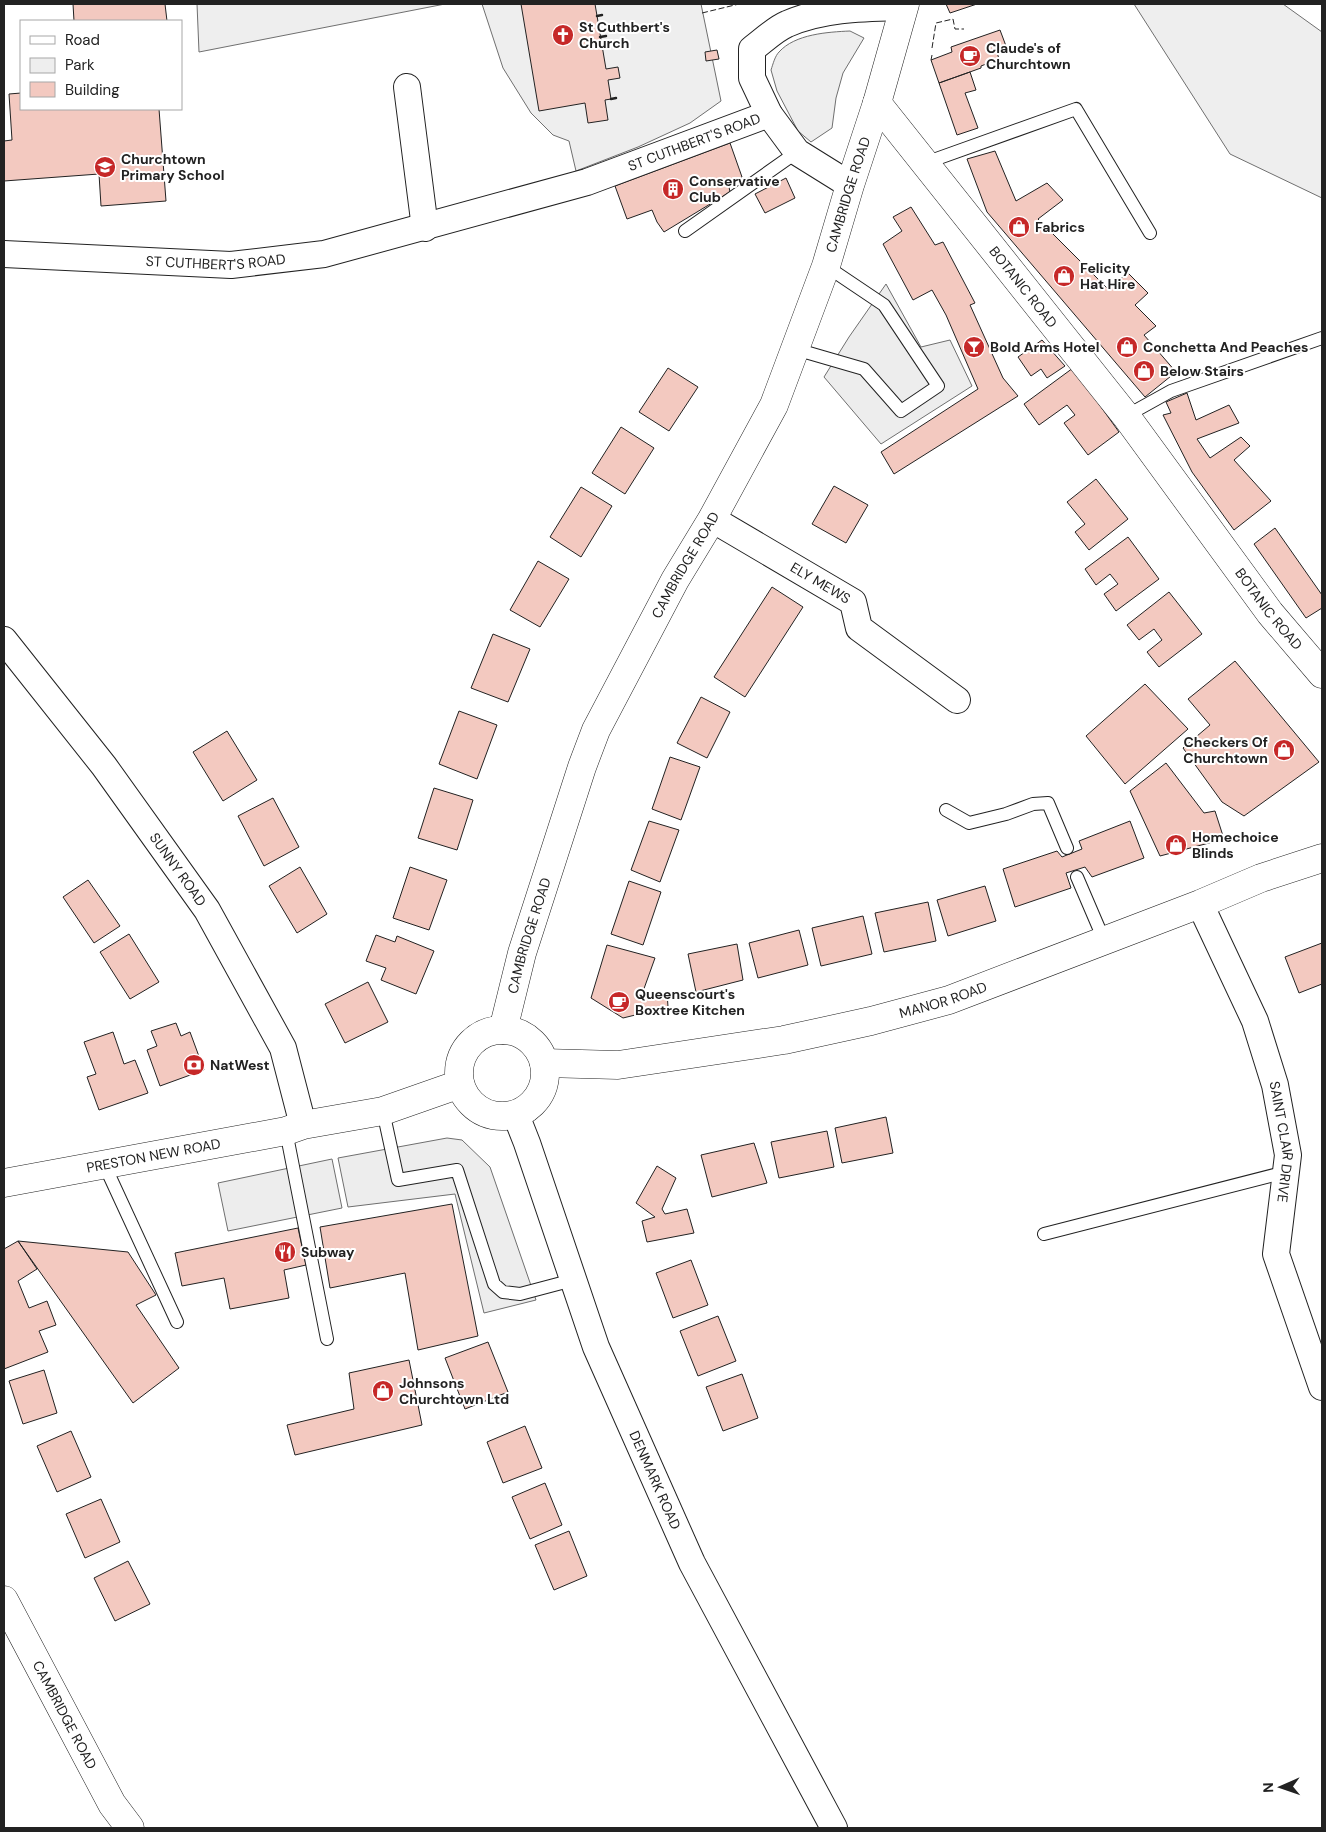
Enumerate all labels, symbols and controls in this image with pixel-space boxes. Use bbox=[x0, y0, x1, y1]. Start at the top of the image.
place label: St Cuthbert's Church bbox=[579, 18, 670, 52]
legend bbox=[20, 20, 182, 110]
church icon: St Cuthbert's Church bbox=[551, 23, 575, 47]
text: Road bbox=[65, 30, 100, 50]
place label: Claude's of Churchtown bbox=[986, 39, 1071, 73]
cafe icon: Claude's of Churchtown bbox=[958, 44, 982, 68]
text: Park bbox=[65, 55, 95, 75]
text: Building bbox=[65, 80, 120, 100]
street label: ST CUTHBERT'S ROAD bbox=[625, 109, 763, 175]
street label: CAMBRIDGE ROAD bbox=[821, 134, 874, 255]
place label: Churchtown Primary School bbox=[121, 150, 224, 184]
school or university icon: Churchtown Primary School bbox=[93, 155, 117, 179]
place label: Conservative Club bbox=[689, 172, 780, 206]
building icon: Conservative Club bbox=[661, 177, 685, 201]
shop icon: Fabrics bbox=[1007, 215, 1031, 239]
place label: Fabrics bbox=[1035, 218, 1085, 236]
street label: BOTANIC ROAD bbox=[985, 243, 1061, 331]
street label: ST CUTHBERT'S ROAD bbox=[145, 250, 286, 274]
place label: Felicity Hat Hire bbox=[1080, 259, 1135, 293]
shop icon: Felicity Hat Hire bbox=[1052, 264, 1076, 288]
bar icon: Bold Arms Hotel bbox=[962, 335, 986, 359]
shop icon: Conchetta And Peaches bbox=[1115, 335, 1139, 359]
place label: Bold Arms Hotel bbox=[990, 338, 1100, 356]
place label: Conchetta And Peaches bbox=[1143, 338, 1309, 356]
shop icon: Below Stairs bbox=[1132, 359, 1156, 383]
place label: Below Stairs bbox=[1160, 362, 1244, 380]
street label: CAMBRIDGE ROAD bbox=[647, 509, 723, 621]
street label: ELY MEWS bbox=[787, 558, 854, 608]
street label: BOTANIC ROAD bbox=[1231, 565, 1306, 653]
place label: Checkers Of Churchtown bbox=[1183, 733, 1268, 767]
shop icon: Checkers Of Churchtown bbox=[1272, 738, 1296, 762]
place label: Homechoice Blinds bbox=[1192, 828, 1279, 862]
street label: SUNNY ROAD bbox=[146, 829, 210, 910]
shop icon: Homechoice Blinds bbox=[1164, 833, 1188, 857]
street label: CAMBRIDGE ROAD bbox=[503, 875, 555, 995]
street label: MANOR ROAD bbox=[897, 977, 989, 1022]
place label: Queenscourt's Boxtree Kitchen bbox=[635, 985, 745, 1019]
cafe icon: Queenscourt's Boxtree Kitchen bbox=[607, 990, 631, 1014]
bank icon: NatWest bbox=[182, 1053, 206, 1077]
place label: NatWest bbox=[210, 1056, 270, 1074]
street label: SAINT CLAIR DRIVE bbox=[1265, 1080, 1297, 1204]
street label: PRESTON NEW ROAD bbox=[85, 1134, 222, 1177]
restaurant icon: Subway bbox=[273, 1240, 297, 1264]
place label: Subway bbox=[301, 1243, 355, 1261]
place label: Johnsons Churchtown Ltd bbox=[399, 1374, 509, 1408]
shop icon: Johnsons Churchtown Ltd bbox=[371, 1379, 395, 1403]
street label: DENMARK ROAD bbox=[625, 1428, 685, 1532]
street label: CAMBRIDGE ROAD bbox=[29, 1658, 101, 1772]
north arrow bbox=[1256, 1762, 1306, 1812]
text: N bbox=[1259, 1782, 1277, 1793]

